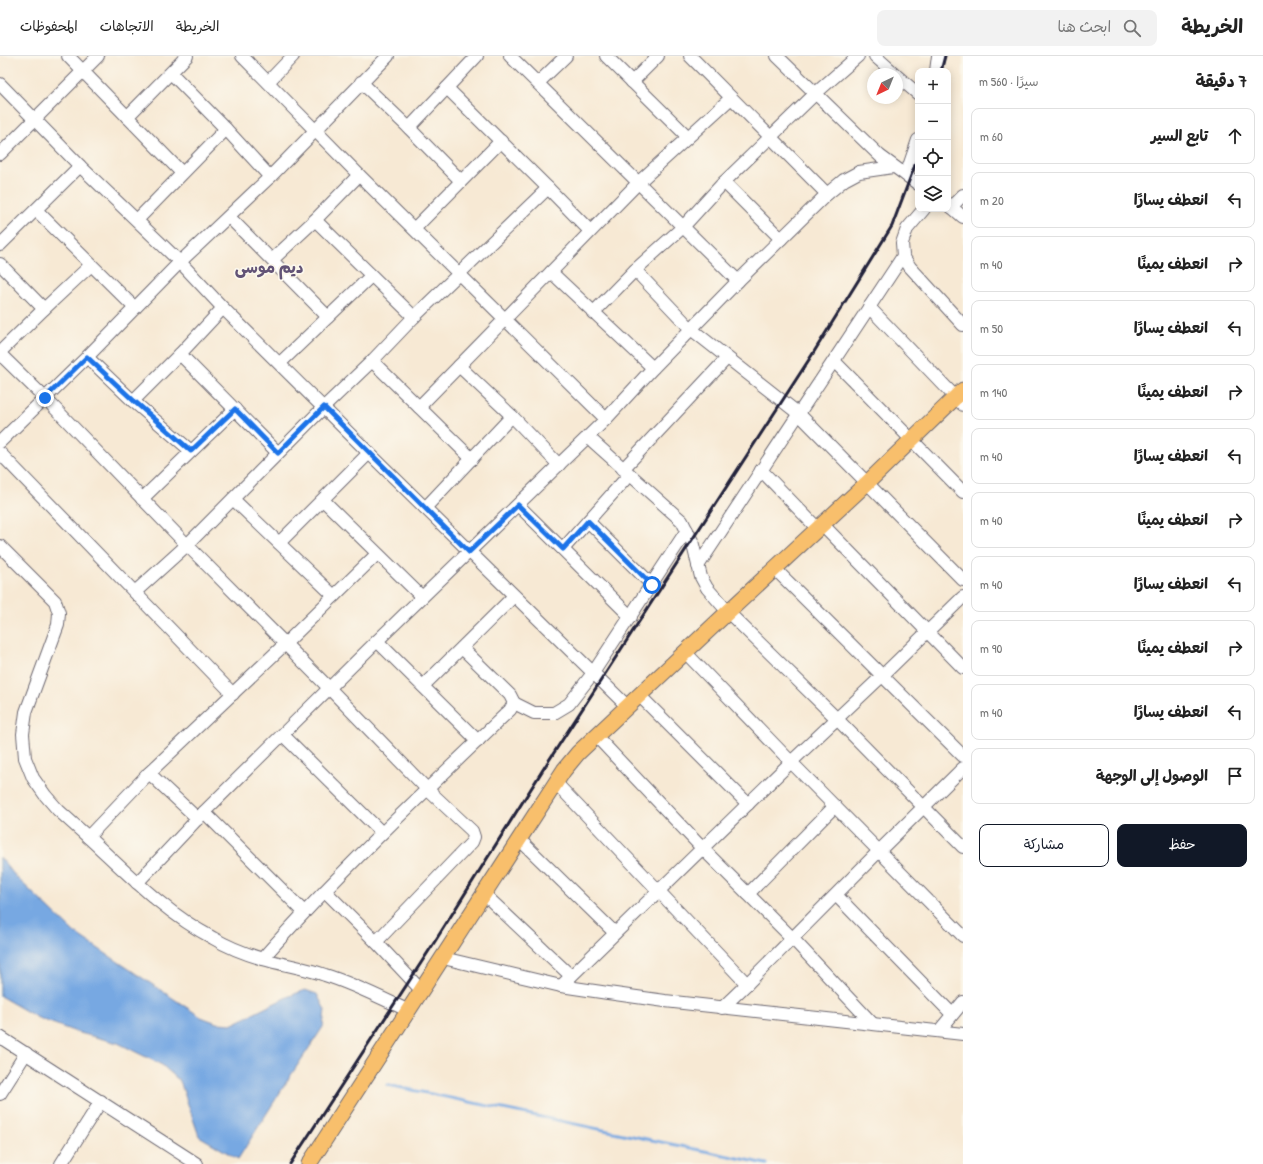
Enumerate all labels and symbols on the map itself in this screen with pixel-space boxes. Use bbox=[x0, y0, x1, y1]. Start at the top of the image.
north arrow bbox=[867, 68, 903, 104]
district label: ديم موسى bbox=[235, 256, 303, 280]
route end bbox=[36, 389, 54, 407]
route start bbox=[643, 576, 661, 594]

